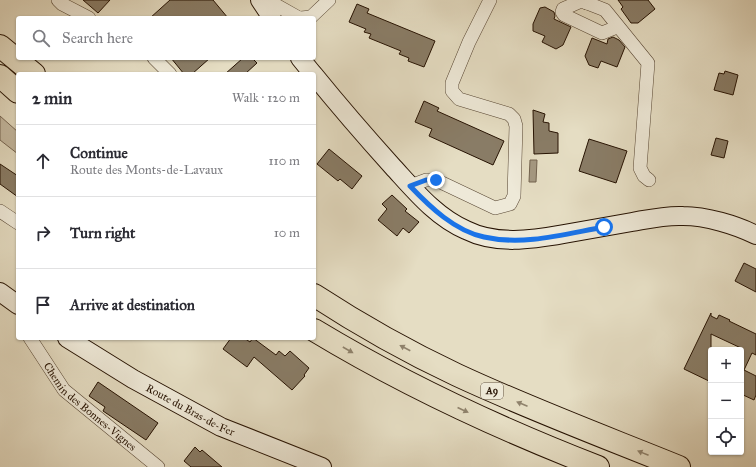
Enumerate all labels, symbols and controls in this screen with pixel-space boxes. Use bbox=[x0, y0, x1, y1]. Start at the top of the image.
search box bbox=[16, 16, 316, 60]
icon: search bbox=[30, 27, 52, 49]
text: Search here bbox=[62, 29, 133, 47]
text: 2 min bbox=[32, 88, 72, 109]
text: Walk · 120 m bbox=[232, 90, 300, 106]
text: Continue bbox=[70, 144, 128, 162]
icon: ahead bbox=[32, 150, 54, 172]
text: 110 m bbox=[268, 153, 300, 169]
text: Route des Monts-de-Lavaux bbox=[70, 162, 223, 178]
route end bbox=[427, 171, 445, 189]
route start bbox=[595, 218, 613, 236]
icon: right bbox=[32, 222, 54, 244]
text: Turn right bbox=[70, 224, 135, 242]
text: 10 m bbox=[274, 225, 300, 241]
icon: arrive bbox=[32, 294, 54, 316]
text: Arrive at destination bbox=[70, 296, 195, 314]
one-way arrow bbox=[399, 345, 410, 352]
one-way arrow bbox=[342, 347, 353, 354]
map controls bbox=[708, 347, 744, 455]
button: + bbox=[708, 347, 744, 383]
street label: Chemin des Bonnes-Vignes bbox=[41, 360, 139, 453]
street label: Route du Bras-de-Fer bbox=[144, 381, 238, 439]
road number: A9 bbox=[481, 383, 503, 399]
button: − bbox=[708, 383, 744, 419]
one-way arrow bbox=[516, 401, 528, 407]
one-way arrow bbox=[457, 407, 469, 413]
button: locate bbox=[708, 419, 744, 455]
one-way arrow bbox=[636, 449, 648, 455]

